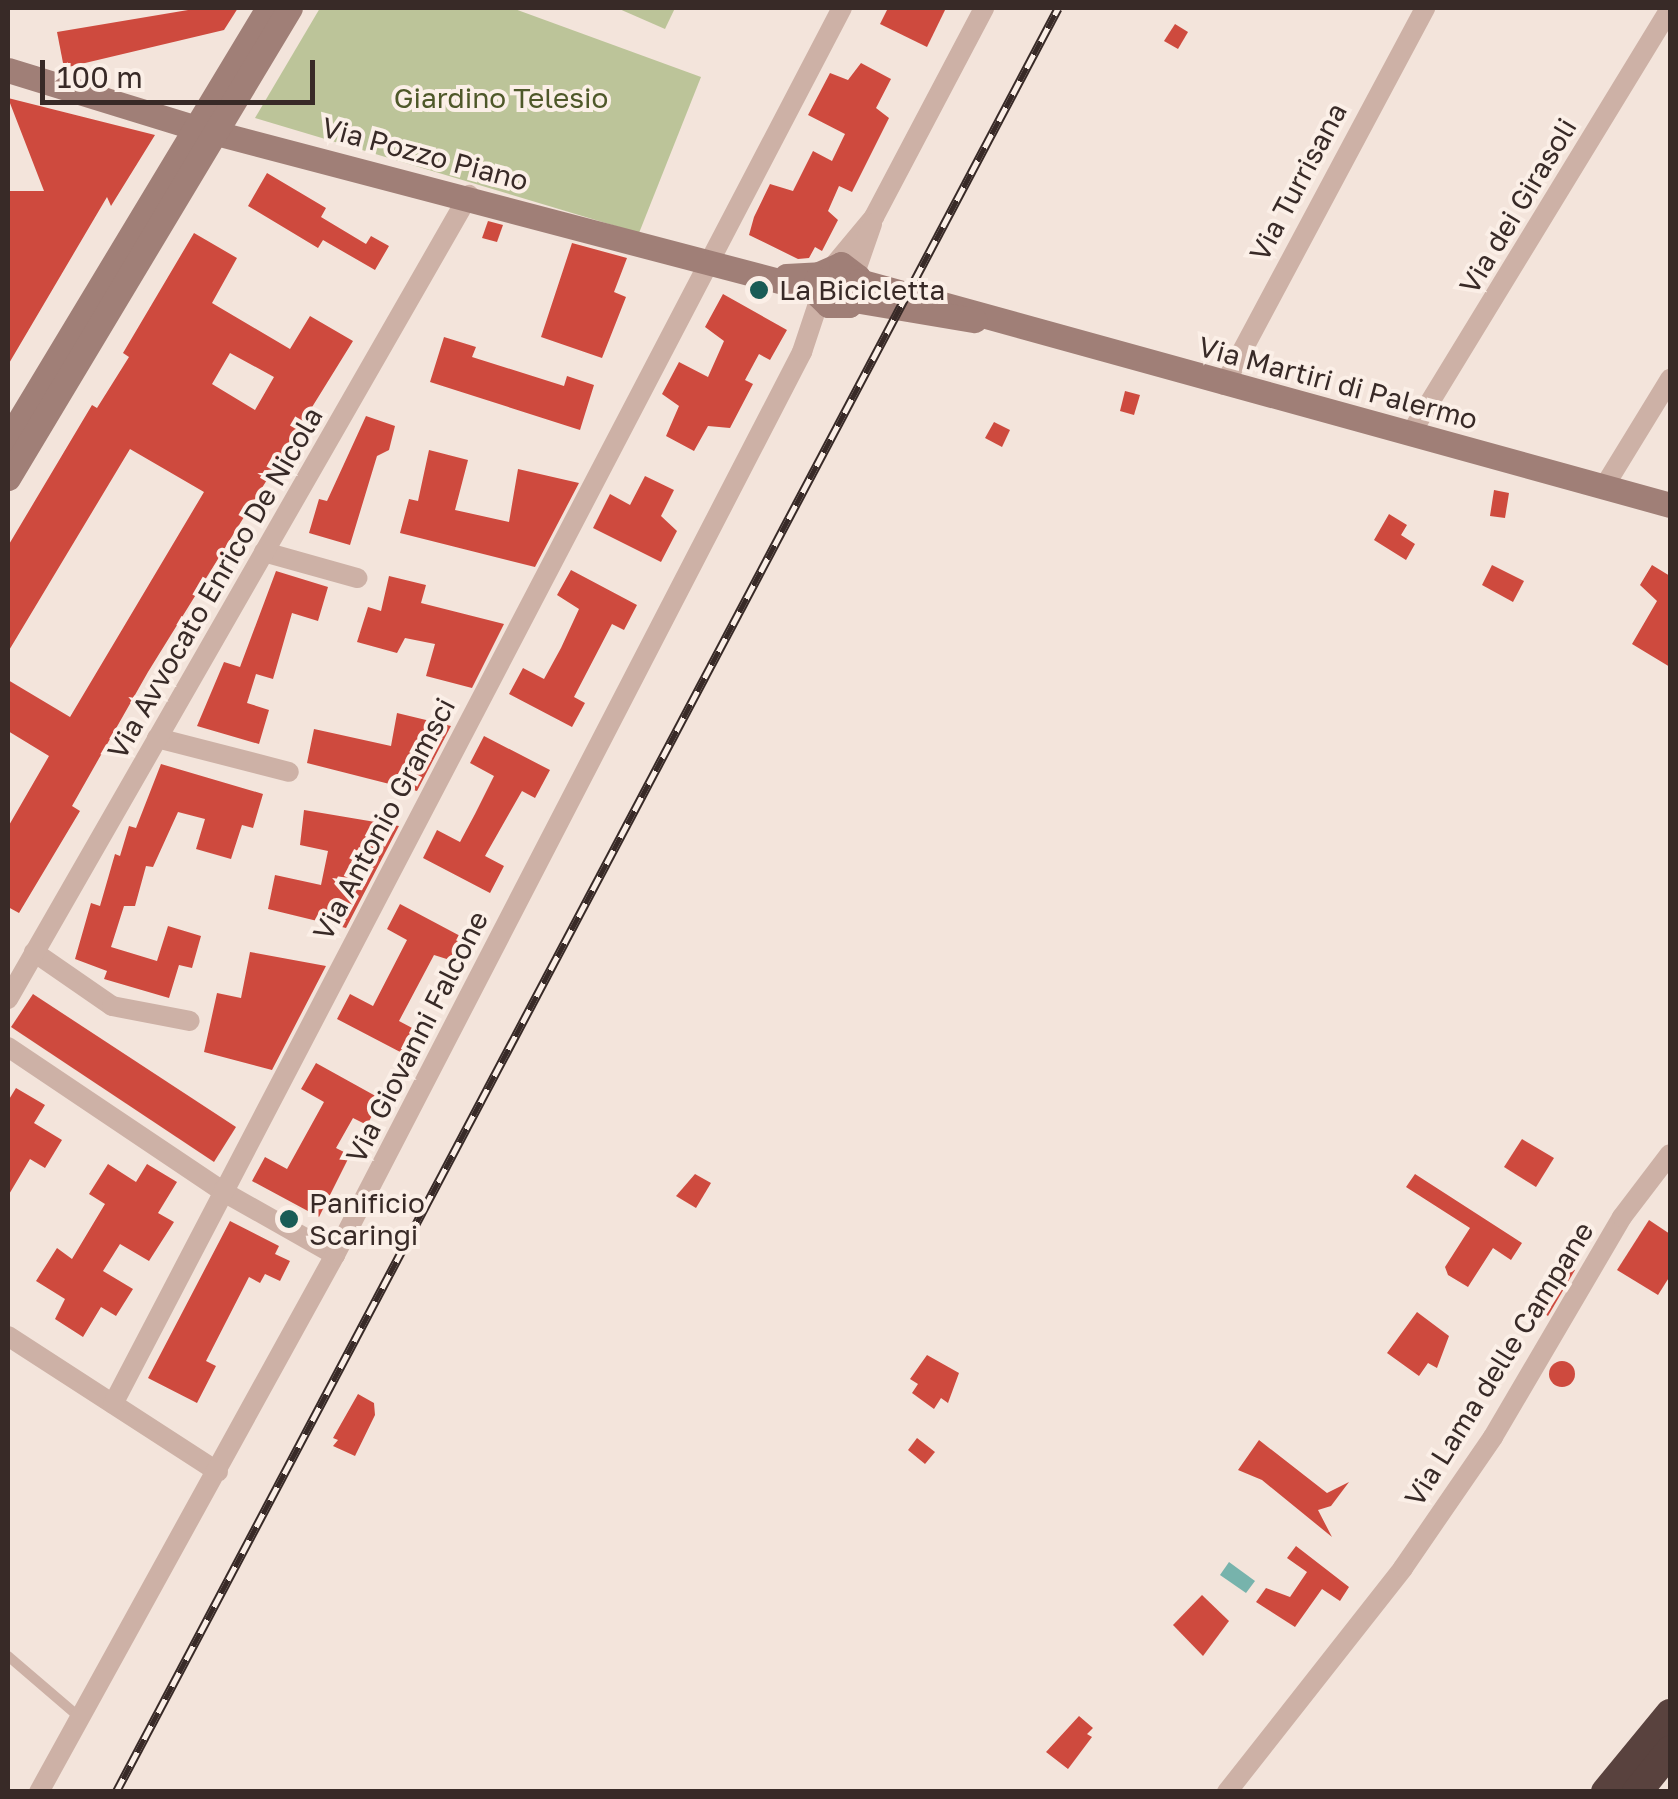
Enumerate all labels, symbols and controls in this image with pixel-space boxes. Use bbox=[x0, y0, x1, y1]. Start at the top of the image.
scale bar bbox=[45, 40, 320, 102]
text: 100 m bbox=[57, 59, 143, 95]
park label: Giardino Telesio bbox=[394, 81, 608, 115]
street label: Via Turrisana bbox=[1242, 97, 1354, 267]
street label: Via Pozzo Piano bbox=[318, 110, 532, 198]
street label: Via dei Girasoli bbox=[1452, 112, 1584, 300]
place label: La Bicicletta bbox=[779, 273, 945, 307]
marker: La Bicicletta bbox=[748, 279, 770, 301]
street label: Via Martiri di Palermo bbox=[1195, 330, 1481, 436]
street label: Via Avvocato Enrico De Nicola bbox=[100, 401, 330, 765]
street label: Via Antonio Gramsci bbox=[306, 692, 462, 946]
street label: Via Giovanni Falcone bbox=[339, 905, 495, 1169]
place label: Panificio Scaringi bbox=[309, 1186, 425, 1252]
marker: Panificio Scaringi bbox=[278, 1208, 300, 1230]
street label: Via Lama delle Campane bbox=[1398, 1215, 1600, 1513]

